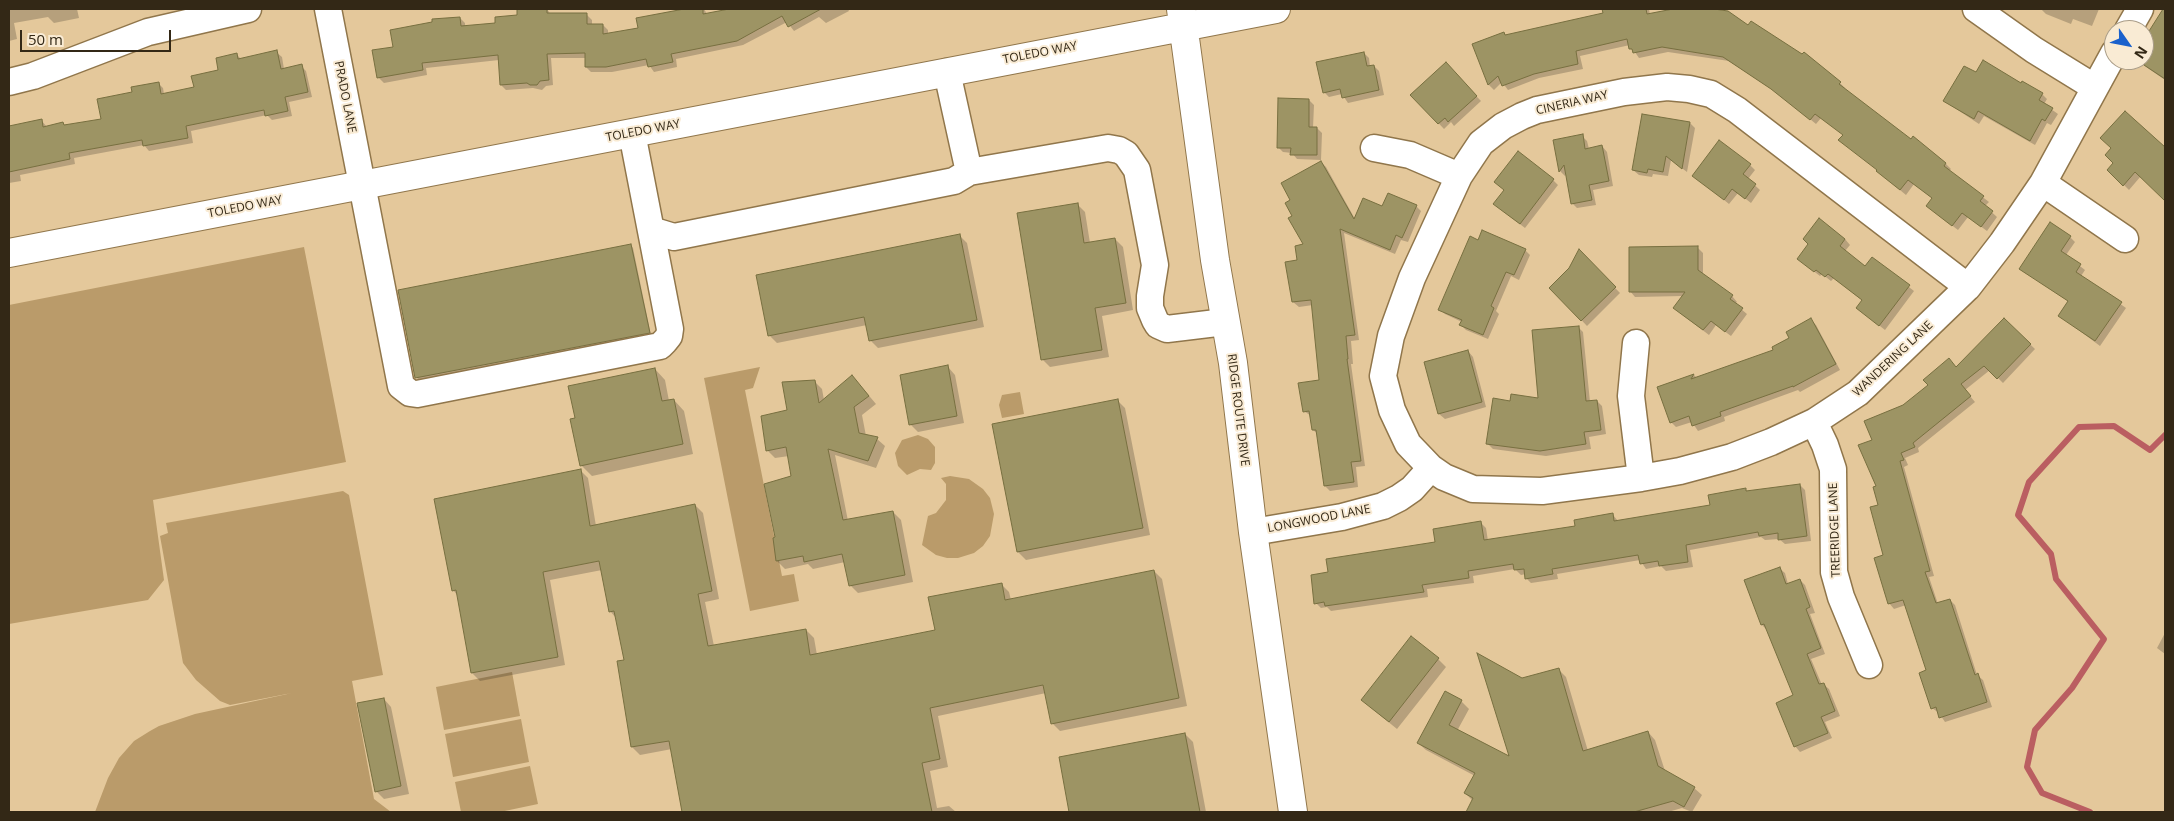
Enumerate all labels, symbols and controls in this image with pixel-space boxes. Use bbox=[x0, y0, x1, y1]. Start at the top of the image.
scale bar bbox=[22, 20, 174, 52]
north arrow bbox=[2104, 20, 2154, 70]
text: 50 m bbox=[28, 29, 63, 49]
street label: TOLEDO WAY bbox=[1002, 39, 1078, 67]
text: N bbox=[2130, 43, 2152, 63]
street label: PRADO LANE bbox=[331, 60, 359, 134]
street label: CINERIA WAY bbox=[1535, 88, 1609, 118]
street label: TOLEDO WAY bbox=[605, 117, 681, 145]
street label: TOLEDO WAY bbox=[207, 193, 283, 221]
street label: WANDERING LANE bbox=[1850, 318, 1936, 400]
street label: RIDGE ROUTE DRIVE bbox=[1224, 353, 1252, 467]
street label: TREERIDGE LANE bbox=[1826, 482, 1844, 578]
street label: LONGWOOD LANE bbox=[1266, 502, 1372, 536]

